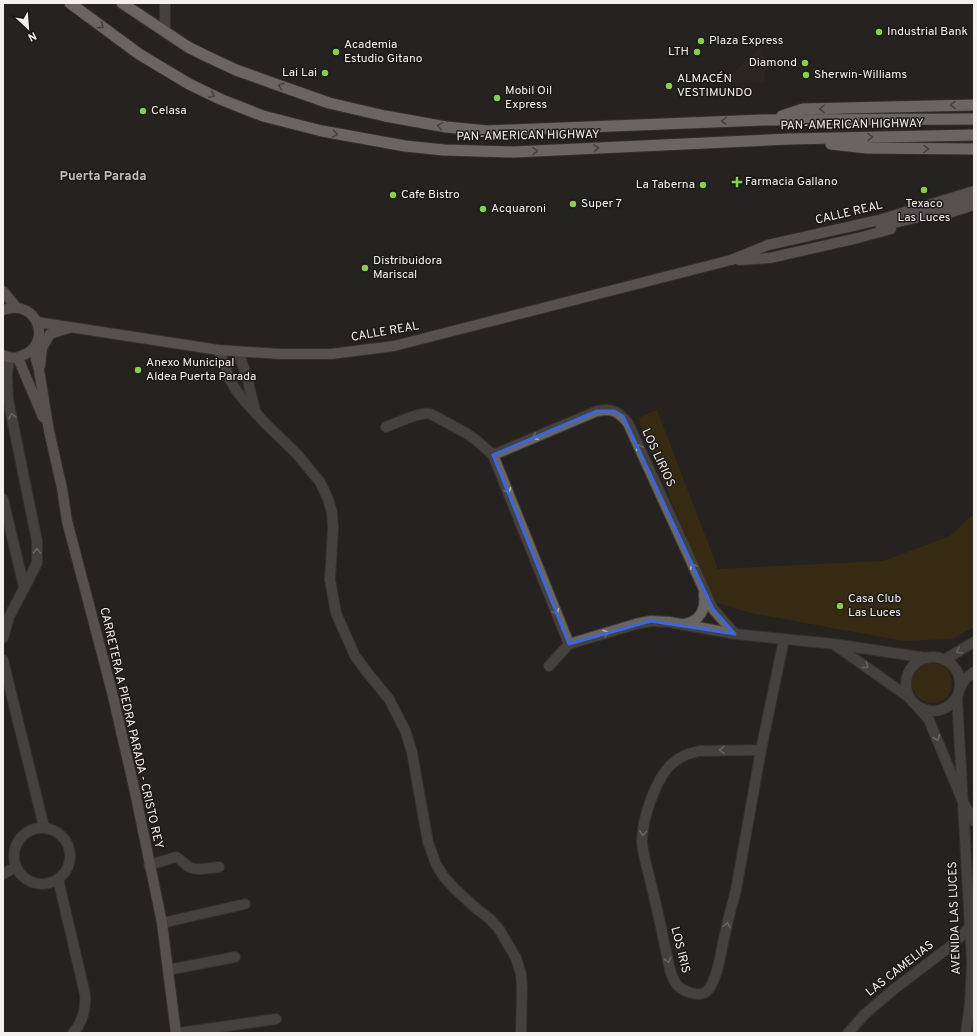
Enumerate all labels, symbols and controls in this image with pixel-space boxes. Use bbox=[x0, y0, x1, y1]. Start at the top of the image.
north arrow bbox=[8, 8, 48, 48]
one-way arrow bbox=[97, 21, 104, 28]
place label: Industrial Bank bbox=[887, 24, 968, 40]
marker: Industrial Bank bbox=[874, 27, 884, 37]
text: N bbox=[25, 28, 39, 44]
place label: Plaza Express bbox=[709, 33, 783, 49]
marker: Plaza Express bbox=[696, 36, 706, 46]
place label: Academia Estudio Gitano bbox=[344, 37, 423, 67]
place label: LTH bbox=[668, 44, 689, 60]
marker: Academia Estudio Gitano bbox=[331, 47, 341, 57]
marker: LTH bbox=[692, 47, 702, 57]
place label: Diamond bbox=[749, 55, 797, 71]
marker: Diamond bbox=[800, 58, 810, 68]
place label: Lai Lai bbox=[282, 65, 317, 81]
place label: Sherwin-Williams bbox=[814, 67, 907, 83]
marker: Lai Lai bbox=[320, 68, 330, 78]
marker: Sherwin-Williams bbox=[801, 70, 811, 80]
place label: ALMACÉN VESTIMUNDO bbox=[677, 71, 752, 101]
marker: ALMACÉN VESTIMUNDO bbox=[664, 81, 674, 91]
one-way arrow bbox=[278, 83, 285, 91]
place label: Mobil Oil Express bbox=[505, 83, 552, 113]
one-way arrow bbox=[207, 90, 215, 98]
marker: Mobil Oil Express bbox=[492, 93, 502, 103]
one-way arrow bbox=[950, 101, 956, 109]
place label: Celasa bbox=[151, 103, 187, 119]
one-way arrow bbox=[819, 105, 825, 113]
marker: Celasa bbox=[138, 106, 148, 116]
street label: PAN-AMERICAN HIGHWAY bbox=[780, 116, 924, 134]
one-way arrow bbox=[721, 117, 727, 125]
one-way arrow bbox=[437, 122, 443, 131]
street label: PAN-AMERICAN HIGHWAY bbox=[456, 127, 600, 145]
one-way arrow bbox=[332, 129, 338, 137]
one-way arrow bbox=[867, 133, 873, 141]
one-way arrow bbox=[593, 144, 599, 152]
one-way arrow bbox=[923, 145, 929, 153]
one-way arrow bbox=[532, 146, 538, 155]
district label: Puerta Parada bbox=[60, 169, 146, 185]
place label: Farmacia Gallano bbox=[745, 174, 838, 190]
place label: La Taberna bbox=[636, 177, 695, 193]
marker: Farmacia Gallano bbox=[732, 177, 742, 187]
marker: La Taberna bbox=[698, 180, 708, 190]
marker: Texaco Las Luces bbox=[919, 185, 929, 195]
place label: Cafe Bistro bbox=[401, 187, 460, 203]
marker: Cafe Bistro bbox=[388, 190, 398, 200]
place label: Super 7 bbox=[581, 196, 622, 212]
place label: Texaco Las Luces bbox=[898, 196, 950, 226]
street label: CALLE REAL bbox=[814, 197, 885, 229]
marker: Super 7 bbox=[568, 199, 578, 209]
place label: Acquaroni bbox=[491, 201, 546, 217]
marker: Acquaroni bbox=[478, 204, 488, 214]
place label: Distribuidora Mariscal bbox=[373, 253, 442, 283]
marker: Distribuidora Mariscal bbox=[360, 263, 370, 273]
street label: CALLE REAL bbox=[350, 318, 421, 346]
place label: Anexo Municipal Aldea Puerta Parada bbox=[146, 355, 256, 385]
marker: Anexo Municipal Aldea Puerta Parada bbox=[133, 365, 143, 375]
one-way arrow bbox=[8, 413, 16, 419]
street label: LOS LIRIOS bbox=[637, 426, 679, 490]
one-way arrow bbox=[532, 432, 539, 440]
one-way arrow bbox=[636, 444, 644, 452]
one-way arrow bbox=[503, 488, 511, 495]
one-way arrow bbox=[33, 548, 41, 554]
one-way arrow bbox=[690, 562, 698, 570]
place label: Casa Club Las Luces bbox=[848, 591, 901, 621]
marker: Casa Club Las Luces bbox=[835, 601, 845, 611]
street label: CARRETERA A PIEDRA PARADA - CRISTO REY bbox=[95, 606, 167, 851]
one-way arrow bbox=[551, 607, 559, 615]
one-way arrow bbox=[603, 629, 610, 638]
one-way arrow bbox=[956, 646, 963, 653]
one-way arrow bbox=[861, 661, 868, 668]
one-way arrow bbox=[932, 735, 940, 742]
one-way arrow bbox=[719, 746, 725, 755]
one-way arrow bbox=[639, 830, 648, 836]
street label: AVENIDA LAS LUCES bbox=[945, 861, 965, 975]
one-way arrow bbox=[722, 922, 730, 928]
street label: LOS IRIS bbox=[667, 925, 693, 975]
street label: LAS CAMELIAS bbox=[863, 937, 937, 1001]
one-way arrow bbox=[664, 957, 672, 963]

